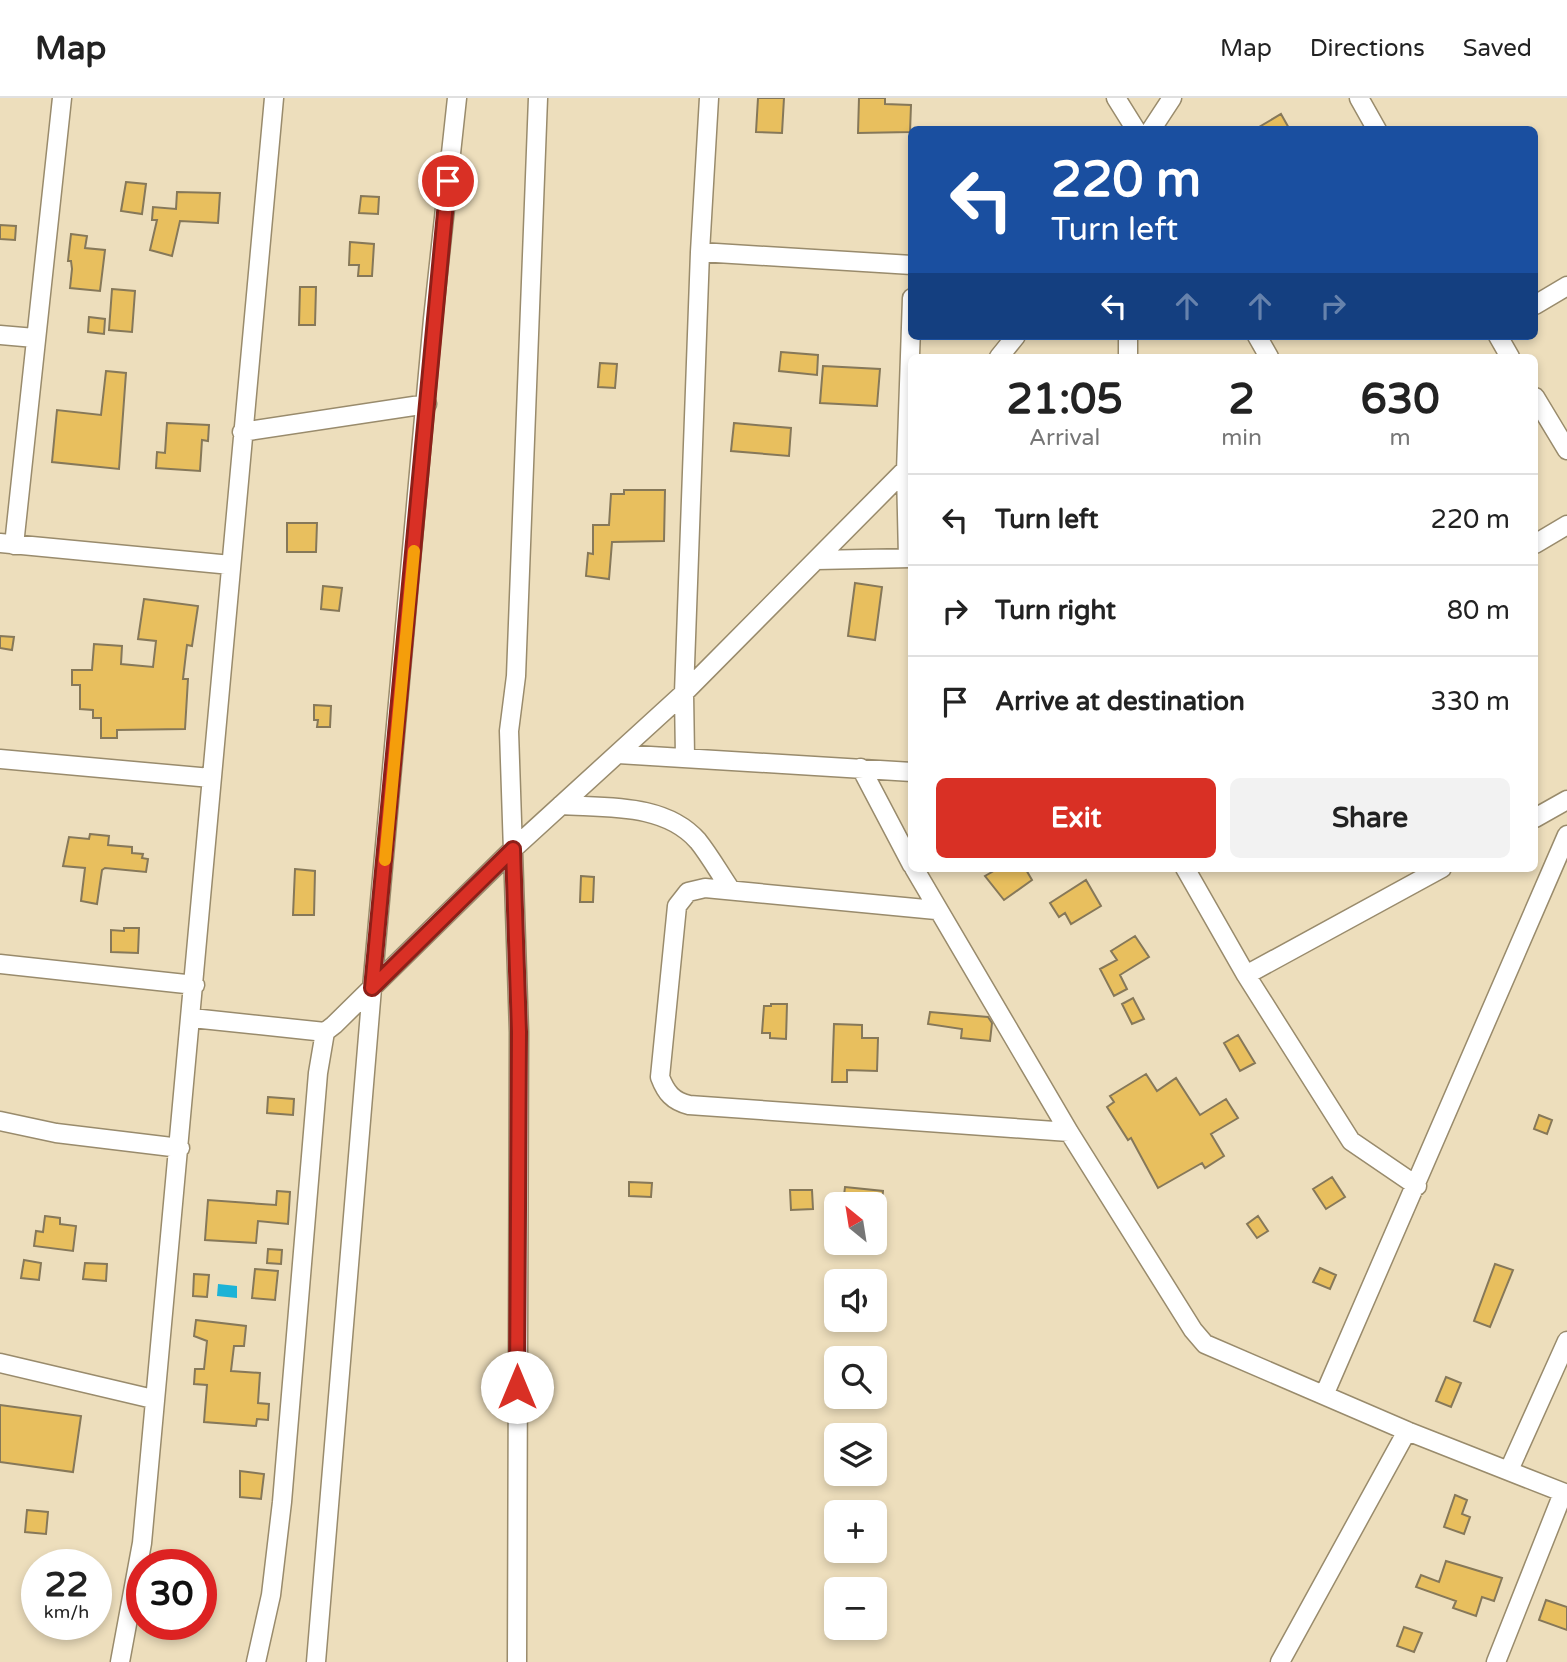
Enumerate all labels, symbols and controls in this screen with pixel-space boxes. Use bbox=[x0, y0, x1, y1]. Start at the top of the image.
text: Map bbox=[35, 29, 106, 68]
text: Map bbox=[1220, 34, 1272, 63]
text: Directions bbox=[1310, 34, 1425, 63]
text: Saved bbox=[1463, 34, 1532, 63]
pin bbox=[418, 151, 478, 211]
text: 220 m bbox=[1051, 151, 1201, 210]
icon: left bbox=[936, 154, 1027, 245]
icon: arrive bbox=[429, 162, 467, 200]
text: Turn left bbox=[1051, 211, 1178, 249]
icon: left bbox=[1095, 287, 1133, 325]
icon: ahead bbox=[1168, 287, 1206, 325]
icon: ahead bbox=[1241, 287, 1279, 325]
icon: right bbox=[1314, 287, 1352, 325]
text: 21:05 bbox=[1006, 374, 1123, 425]
text: 2 bbox=[1228, 374, 1255, 425]
text: 630 bbox=[1360, 374, 1440, 425]
text: Arrival bbox=[1029, 424, 1100, 452]
text: min bbox=[1221, 424, 1262, 452]
text: m bbox=[1389, 424, 1411, 452]
icon: left bbox=[936, 501, 974, 539]
text: Turn left bbox=[995, 504, 1098, 535]
text: 220 m bbox=[1430, 504, 1510, 535]
icon: right bbox=[936, 592, 974, 630]
text: Turn right bbox=[995, 595, 1116, 626]
text: 80 m bbox=[1447, 595, 1510, 626]
icon: arrive bbox=[936, 683, 974, 721]
text: Arrive at destination bbox=[995, 686, 1245, 717]
text: 330 m bbox=[1430, 686, 1510, 717]
button: Exit bbox=[936, 778, 1216, 858]
button: Share bbox=[1230, 778, 1510, 858]
north arrow bbox=[824, 1192, 887, 1255]
map controls bbox=[824, 1192, 887, 1640]
button: sound bbox=[824, 1269, 887, 1332]
button: search bbox=[824, 1346, 887, 1409]
position arrow bbox=[480, 1350, 554, 1424]
button: layers bbox=[824, 1423, 887, 1486]
button: + bbox=[824, 1500, 887, 1563]
speed limit sign: 30 bbox=[126, 1549, 217, 1640]
text: 22 bbox=[45, 1564, 88, 1606]
button: − bbox=[824, 1577, 887, 1640]
text: km/h bbox=[44, 1601, 89, 1623]

